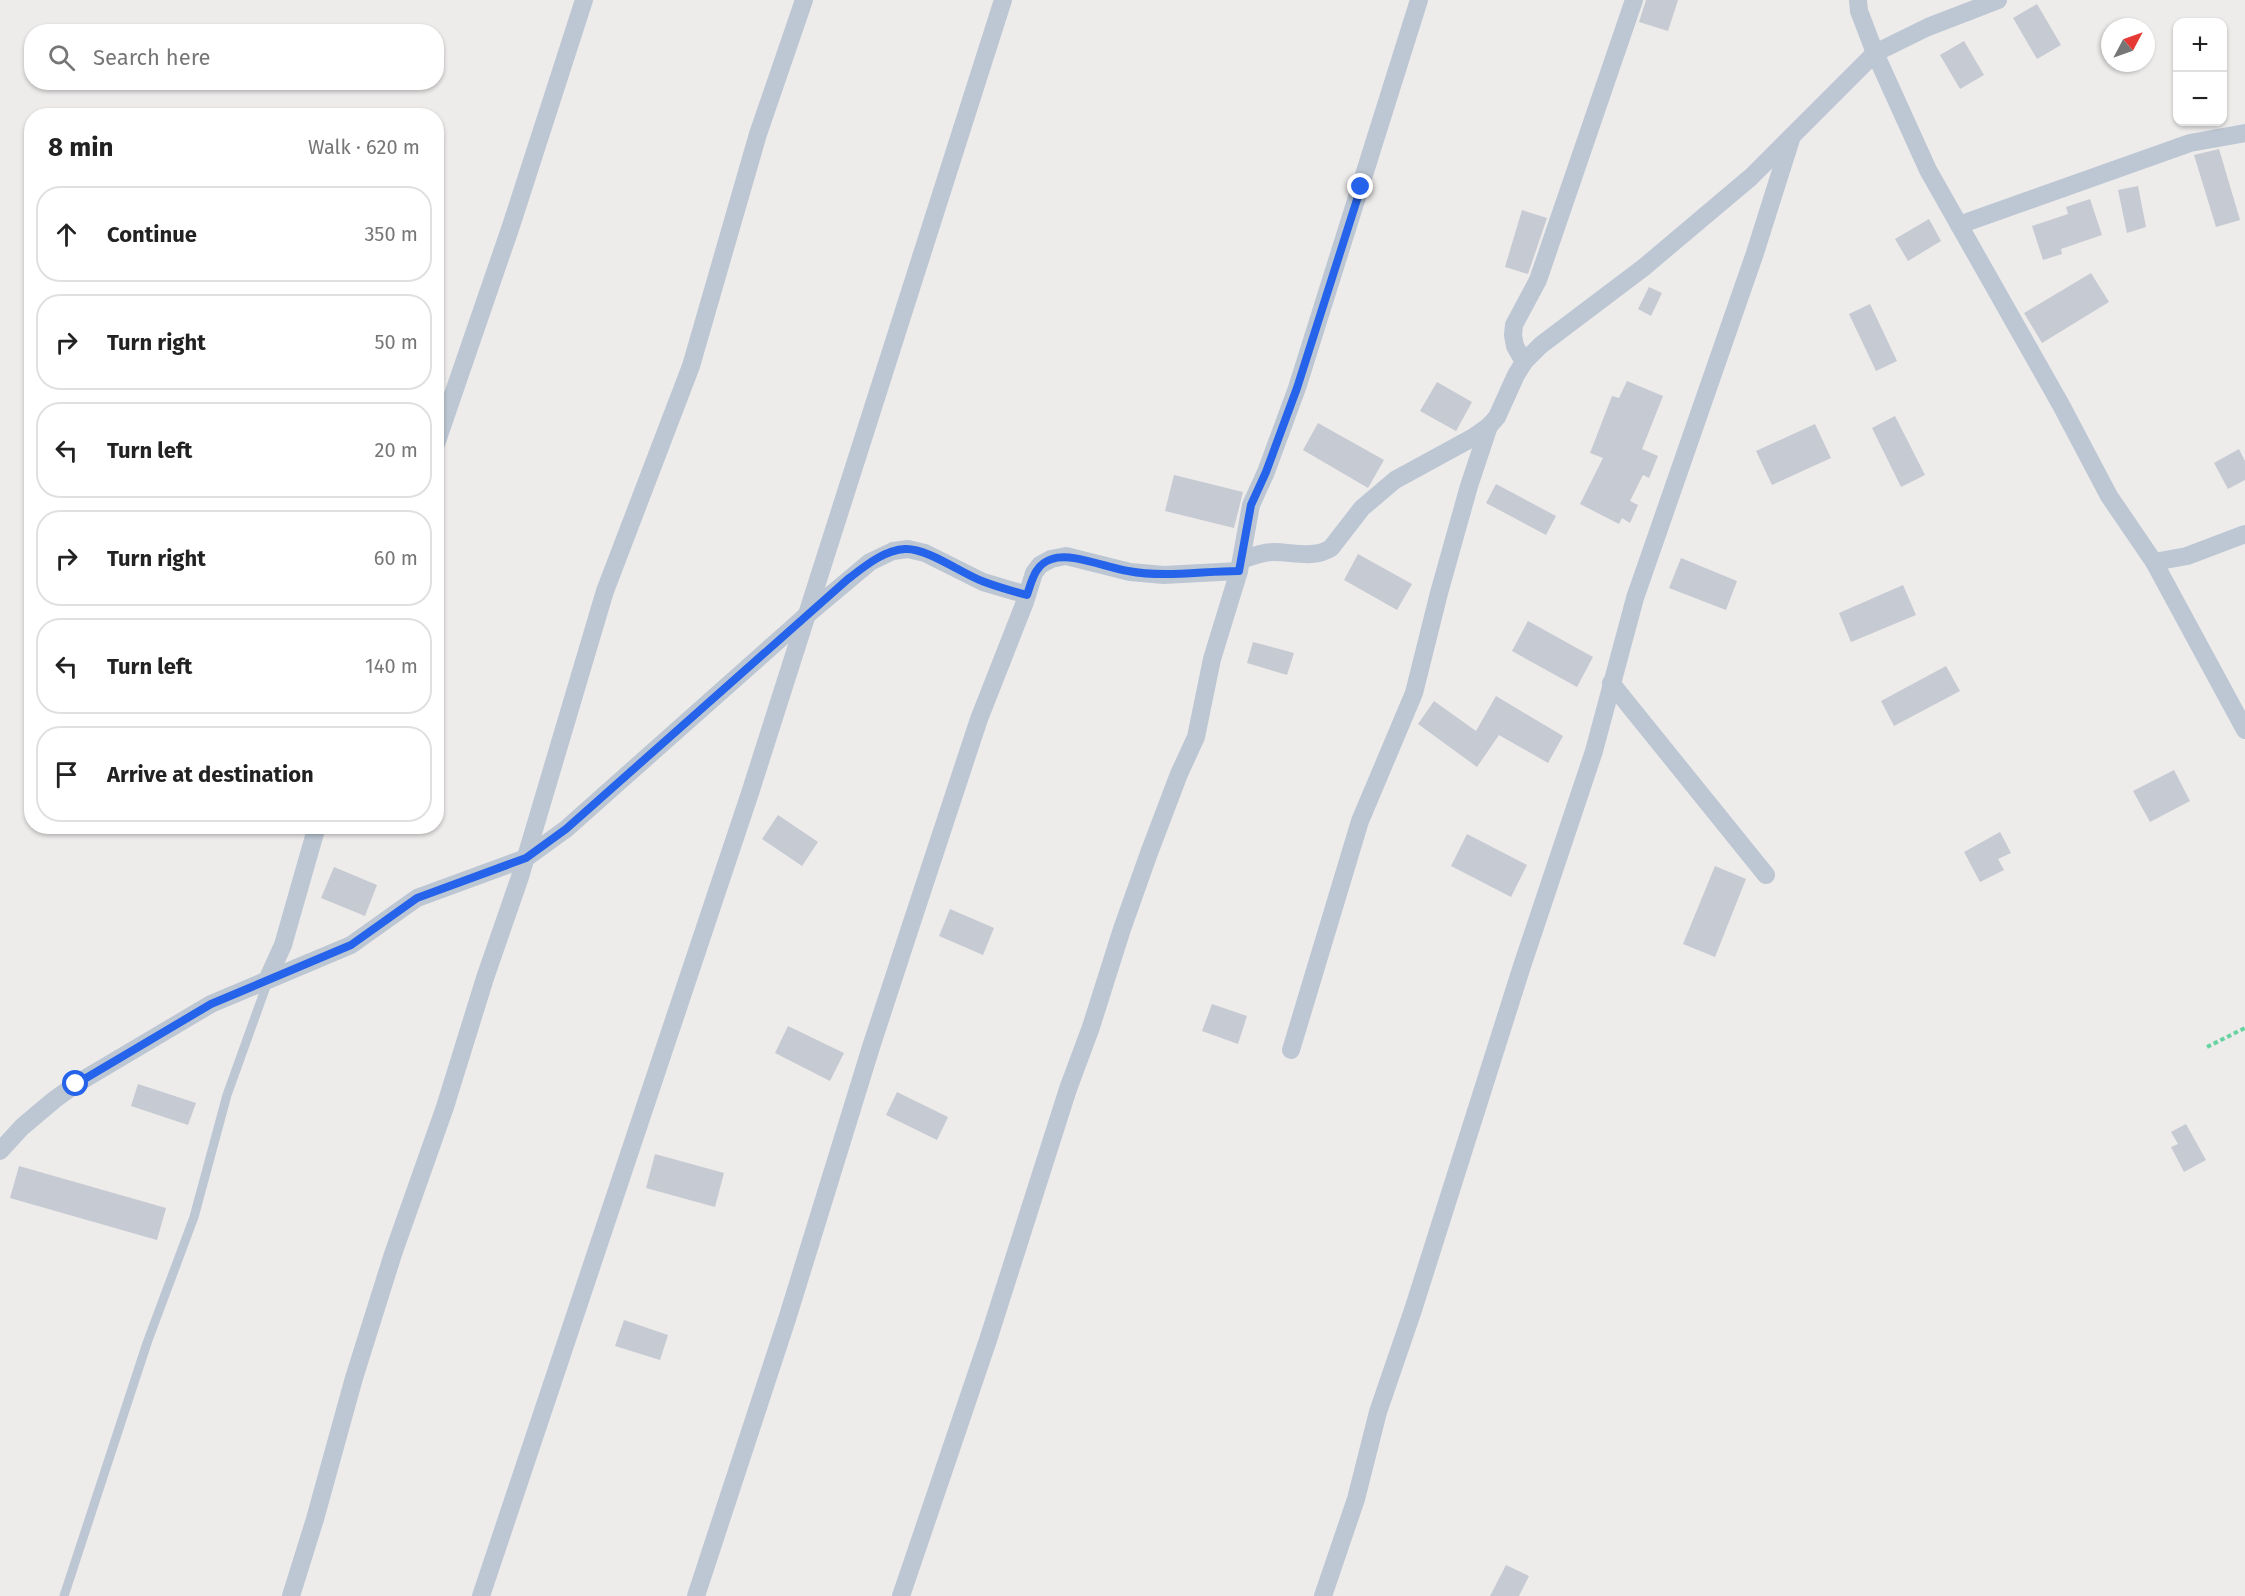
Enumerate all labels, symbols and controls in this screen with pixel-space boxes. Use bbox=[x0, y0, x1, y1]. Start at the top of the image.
north arrow bbox=[2101, 18, 2155, 72]
map controls bbox=[2173, 18, 2227, 126]
button: + bbox=[2173, 18, 2227, 72]
search box bbox=[24, 24, 444, 90]
icon: search bbox=[45, 41, 78, 74]
text: Search here bbox=[93, 44, 211, 71]
button: − bbox=[2173, 72, 2227, 126]
text: 8 min bbox=[48, 132, 114, 163]
text: Walk · 620 m bbox=[308, 135, 420, 159]
route end bbox=[1347, 173, 1373, 199]
icon: ahead bbox=[50, 218, 83, 251]
text: Continue bbox=[107, 221, 197, 248]
text: 350 m bbox=[364, 222, 418, 246]
icon: right bbox=[50, 326, 83, 359]
text: Turn right bbox=[107, 329, 206, 356]
text: 50 m bbox=[374, 330, 418, 354]
icon: left bbox=[50, 434, 83, 467]
text: Turn left bbox=[107, 437, 192, 464]
text: 20 m bbox=[375, 438, 418, 462]
icon: right bbox=[50, 542, 83, 575]
text: Turn right bbox=[107, 545, 206, 572]
text: 60 m bbox=[374, 546, 418, 570]
icon: left bbox=[50, 650, 83, 683]
text: Turn left bbox=[107, 653, 192, 680]
text: 140 m bbox=[365, 654, 418, 678]
icon: arrive bbox=[50, 758, 83, 791]
text: Arrive at destination bbox=[107, 761, 314, 788]
route start bbox=[62, 1070, 88, 1096]

